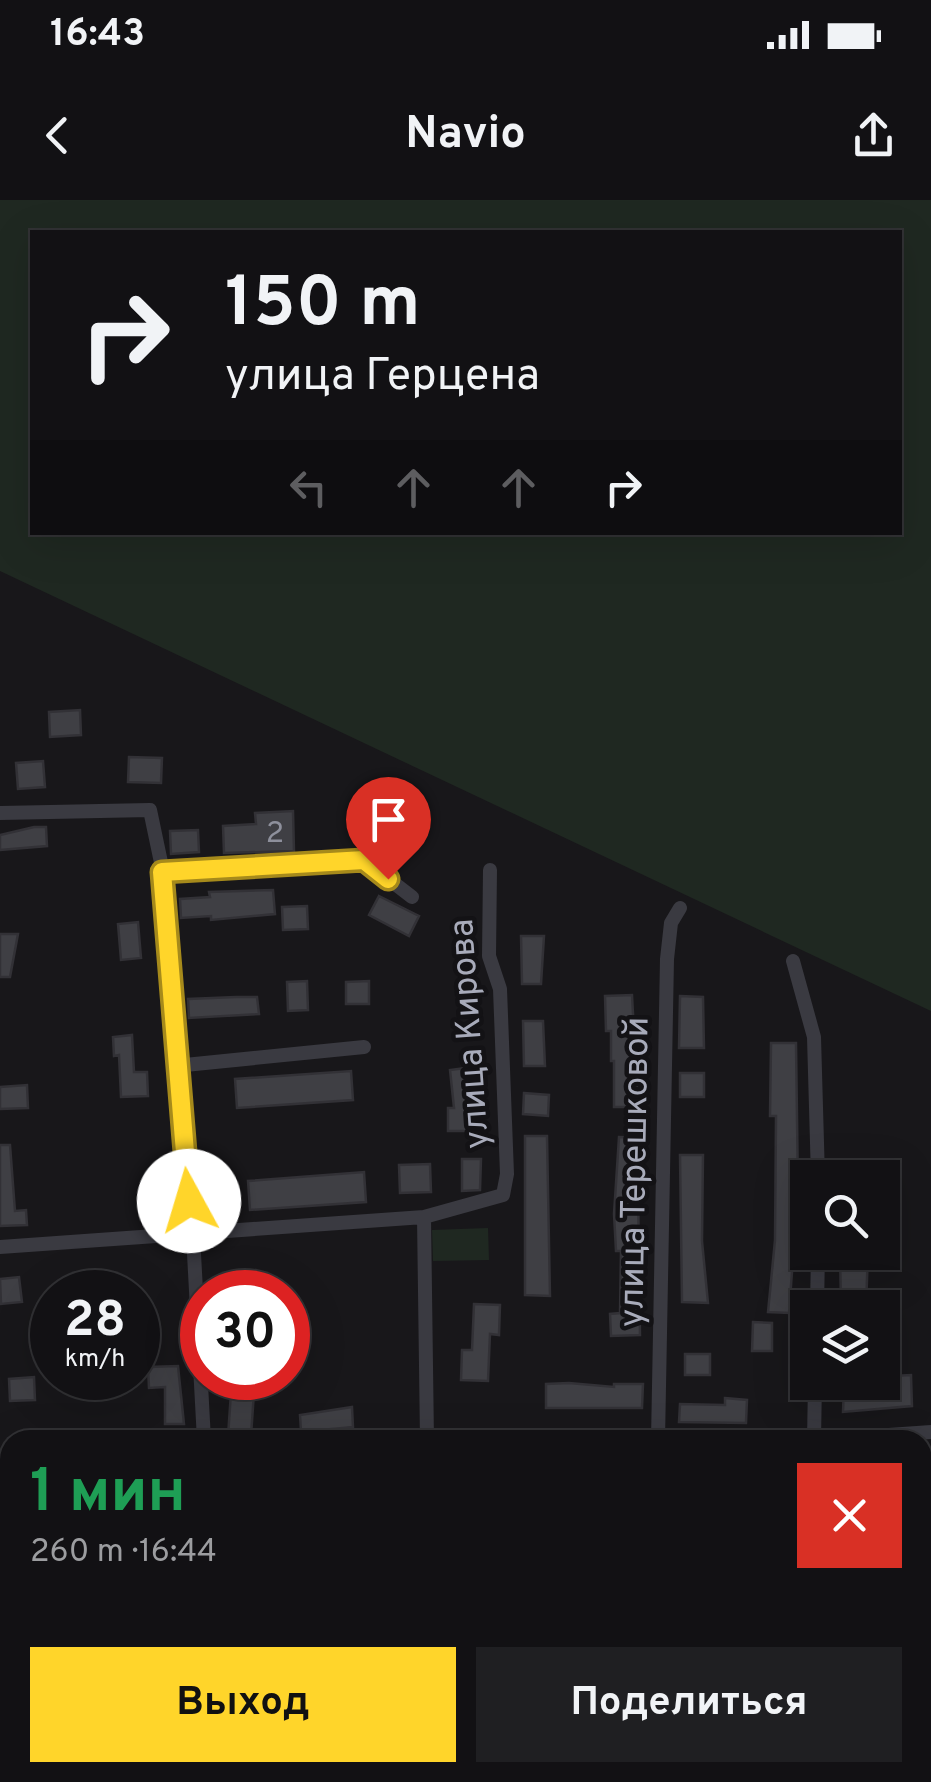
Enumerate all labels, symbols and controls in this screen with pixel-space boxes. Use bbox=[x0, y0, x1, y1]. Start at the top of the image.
text: 16:43 bbox=[50, 11, 145, 60]
text: Navio bbox=[405, 107, 526, 164]
icon: back bbox=[30, 108, 85, 163]
icon: share bbox=[846, 108, 901, 163]
text: 150 m bbox=[225, 262, 420, 351]
icon: right bbox=[60, 270, 190, 400]
text: улица Герцена bbox=[225, 349, 540, 406]
icon: left bbox=[281, 460, 336, 515]
icon: ahead bbox=[386, 460, 441, 515]
icon: ahead bbox=[491, 460, 546, 515]
icon: right bbox=[596, 460, 651, 515]
pin bbox=[346, 777, 431, 880]
icon: arrive bbox=[361, 792, 416, 847]
house number: 2 bbox=[266, 816, 284, 853]
street label: улица Кирова bbox=[441, 917, 501, 1150]
street label: улица Терешковой bbox=[611, 1016, 661, 1328]
position arrow bbox=[137, 1149, 241, 1253]
map controls bbox=[790, 1160, 900, 1400]
button: search bbox=[790, 1160, 900, 1270]
speed limit sign: 30 bbox=[180, 1270, 310, 1400]
button: layers bbox=[790, 1290, 900, 1400]
text: 28 bbox=[64, 1291, 126, 1354]
text: km/h bbox=[65, 1344, 125, 1376]
text: 1 мин bbox=[30, 1457, 186, 1533]
button: close bbox=[797, 1463, 902, 1568]
text: 260 m · 16:44 bbox=[30, 1533, 217, 1573]
button: Выход bbox=[30, 1647, 456, 1762]
button: Поделиться bbox=[476, 1647, 902, 1762]

